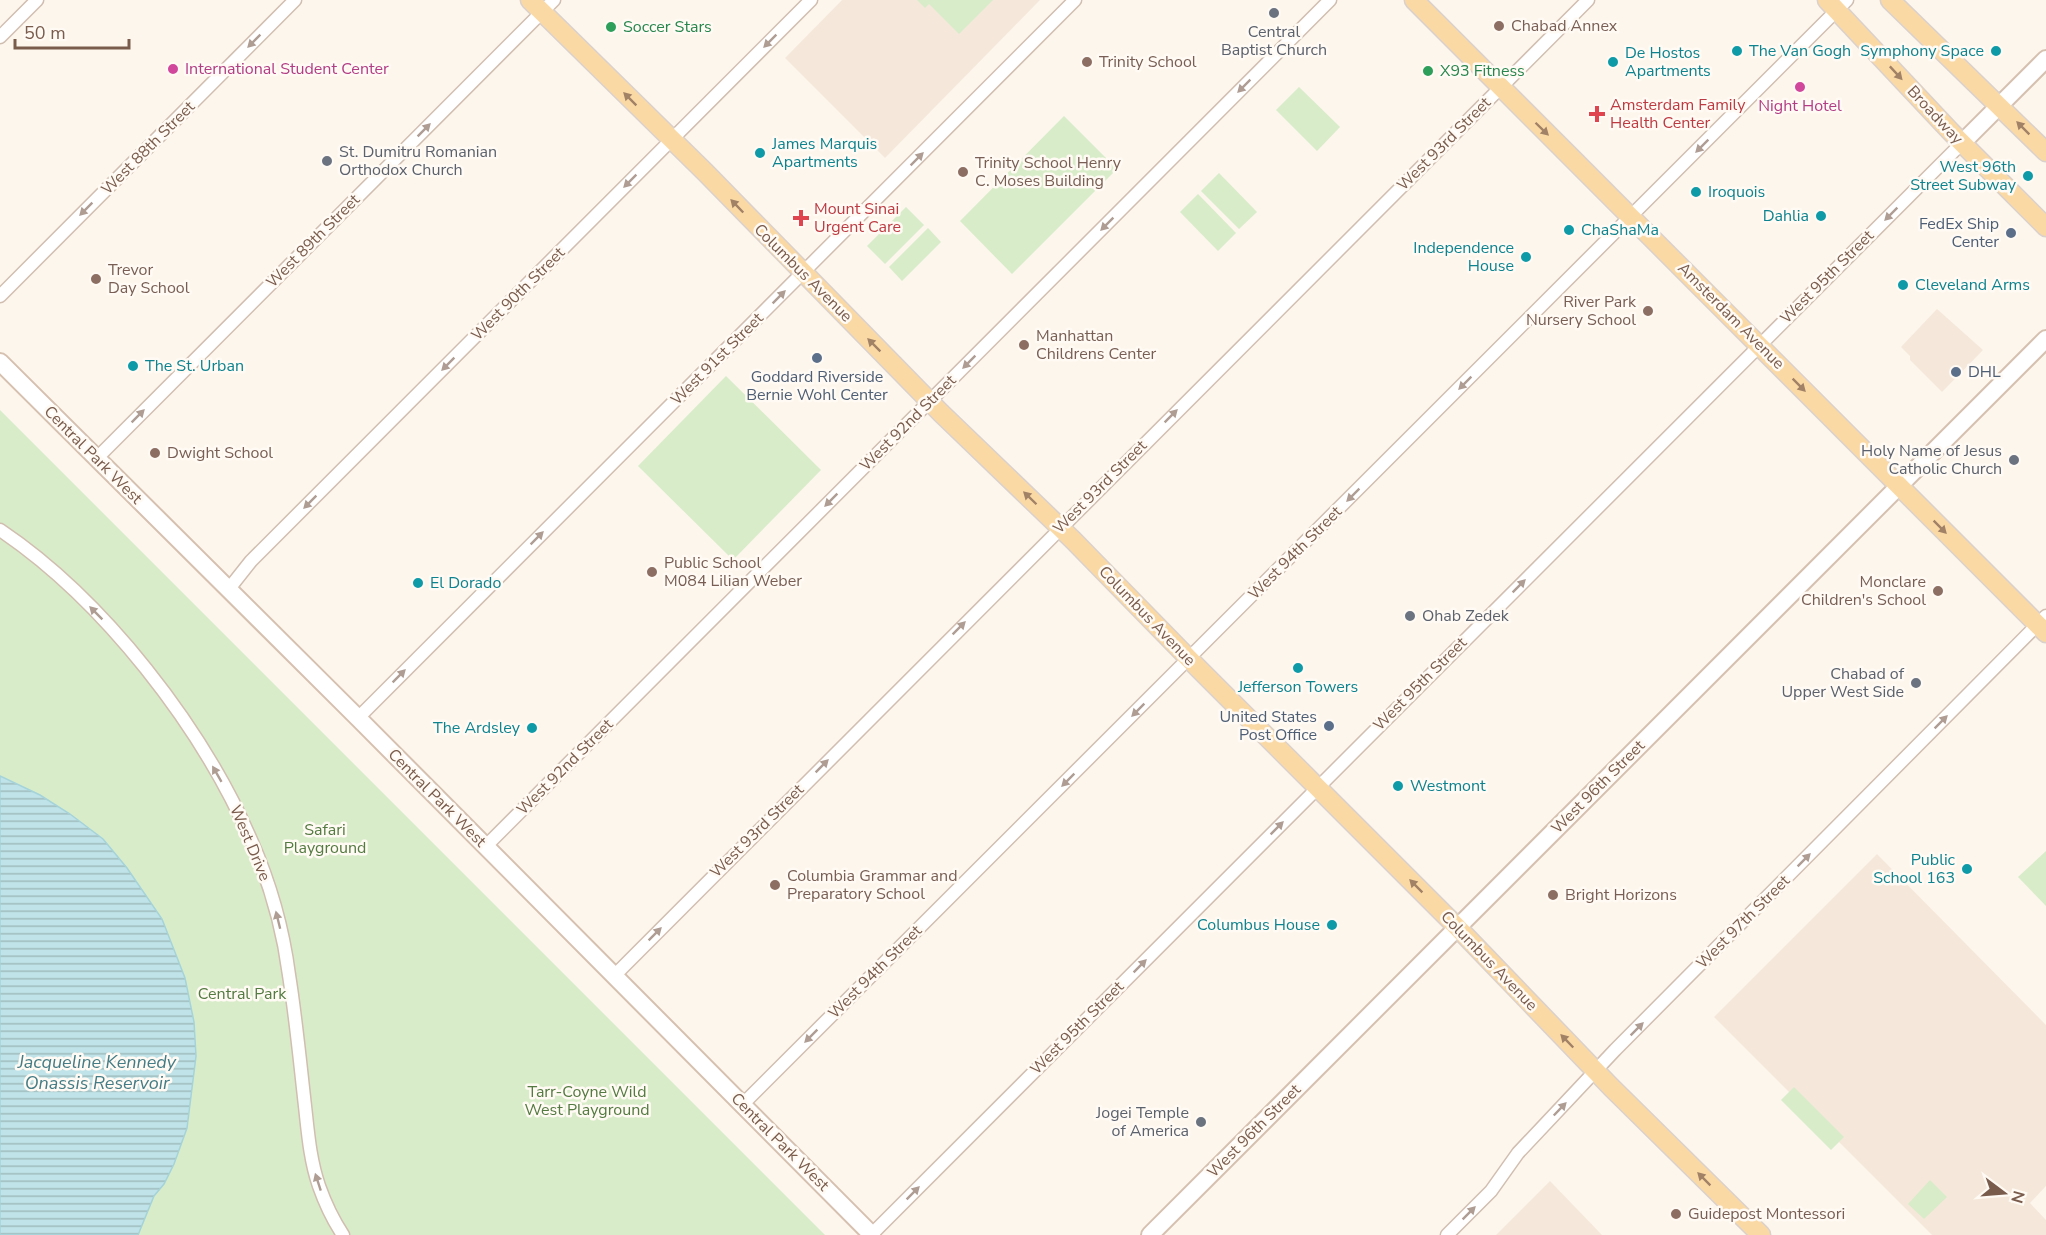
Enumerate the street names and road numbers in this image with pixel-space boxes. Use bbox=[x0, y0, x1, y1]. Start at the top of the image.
street label: Broadway bbox=[1902, 81, 1968, 150]
street label: West 93rd Street bbox=[1392, 92, 1496, 196]
street label: West 88th Street bbox=[96, 96, 200, 200]
street label: West 89th Street bbox=[261, 189, 365, 293]
street label: Columbus Avenue bbox=[749, 219, 857, 327]
street label: West 95th Street bbox=[1775, 225, 1879, 329]
street label: West 90th Street bbox=[466, 242, 570, 346]
street label: Amsterdam Avenue bbox=[1673, 258, 1789, 374]
street label: West 91st Street bbox=[666, 308, 768, 410]
street label: West 92nd Street bbox=[855, 370, 961, 476]
street label: Central Park West bbox=[39, 401, 147, 509]
street label: West 93rd Street bbox=[1048, 435, 1152, 539]
street label: West 94th Street bbox=[1243, 501, 1347, 605]
street label: Columbus Avenue bbox=[1094, 561, 1200, 671]
street label: West 95th Street bbox=[1368, 632, 1472, 736]
street label: West 92nd Street bbox=[512, 714, 618, 820]
street label: West 96th Street bbox=[1546, 735, 1650, 839]
street label: Central Park West bbox=[383, 744, 491, 852]
street label: West 93rd Street bbox=[705, 779, 809, 883]
street label: West Drive bbox=[224, 802, 276, 884]
street label: West 97th Street bbox=[1691, 870, 1795, 974]
street label: Columbus Avenue bbox=[1436, 906, 1542, 1016]
street label: West 94th Street bbox=[823, 920, 927, 1024]
street label: West 95th Street bbox=[1025, 976, 1129, 1080]
street label: West 96th Street bbox=[1202, 1079, 1306, 1183]
street label: Central Park West bbox=[726, 1088, 834, 1196]

